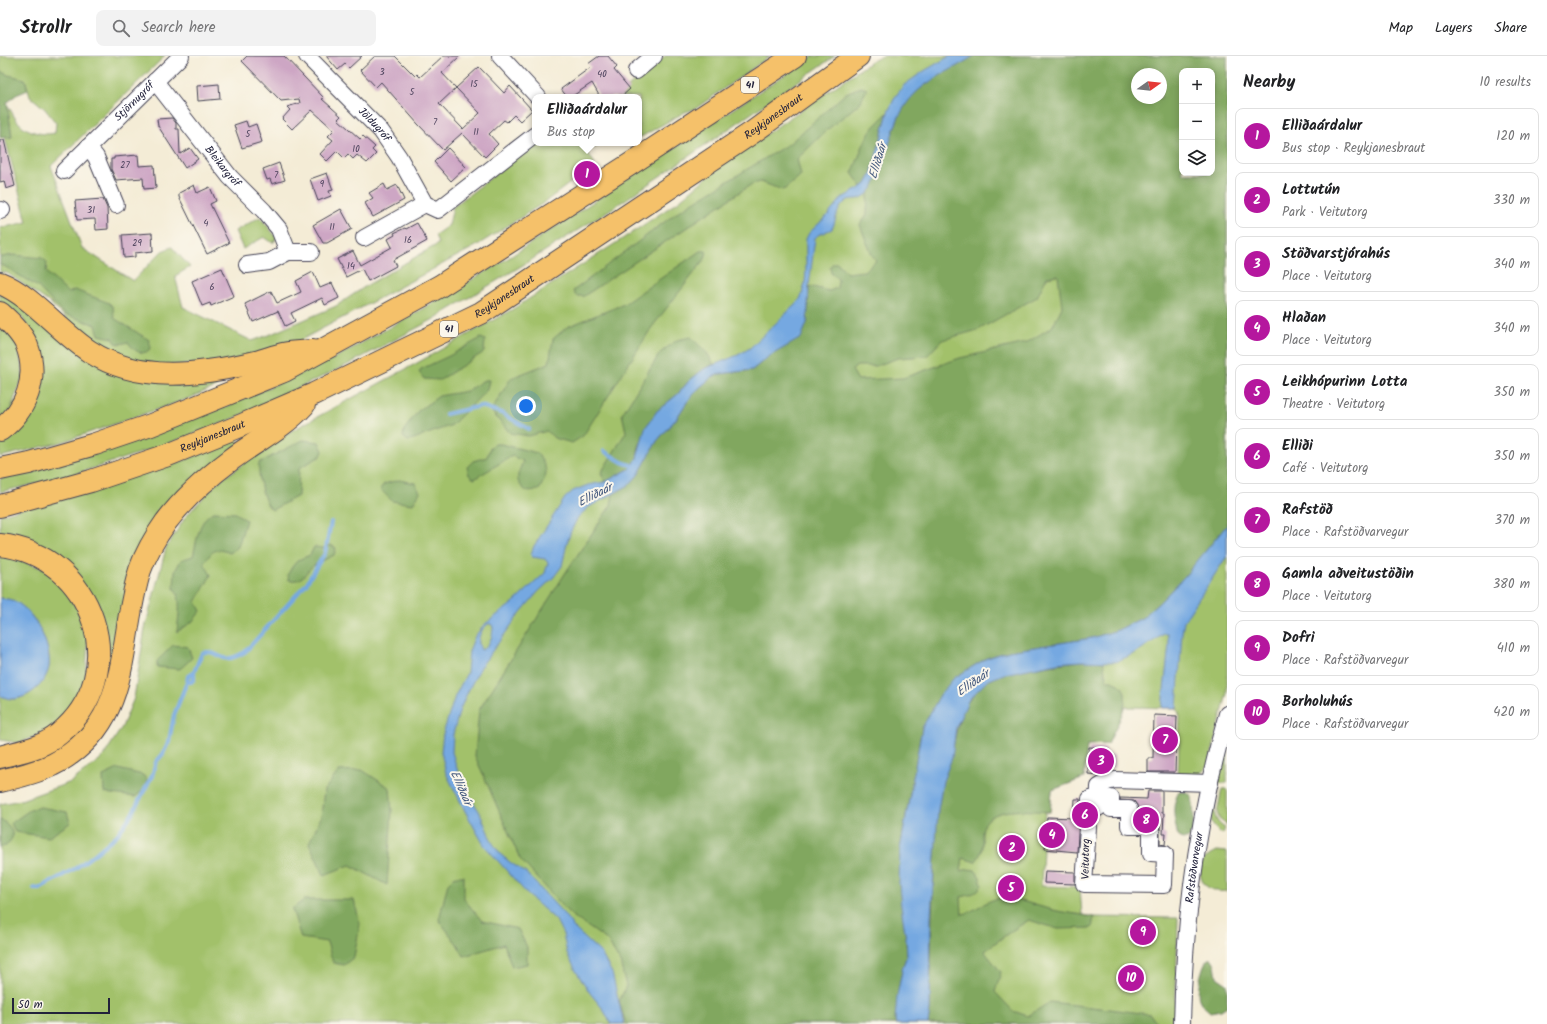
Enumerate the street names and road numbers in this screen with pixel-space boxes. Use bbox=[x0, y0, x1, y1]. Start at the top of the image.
street label: Stjörnugróf bbox=[110, 76, 160, 126]
road number: 41 bbox=[741, 77, 759, 93]
street label: Reykjanesbraut bbox=[741, 89, 808, 144]
street label: Jöldugróf bbox=[353, 103, 396, 147]
street label: Bleikargróf bbox=[200, 142, 246, 193]
street label: Reykjanesbraut bbox=[472, 270, 539, 324]
road number: 41 bbox=[440, 321, 458, 337]
street label: Reykjanesbraut bbox=[177, 415, 249, 458]
street label: Rafstöðvarvegur bbox=[1181, 829, 1209, 904]
street label: Veitutorg bbox=[1077, 838, 1095, 880]

